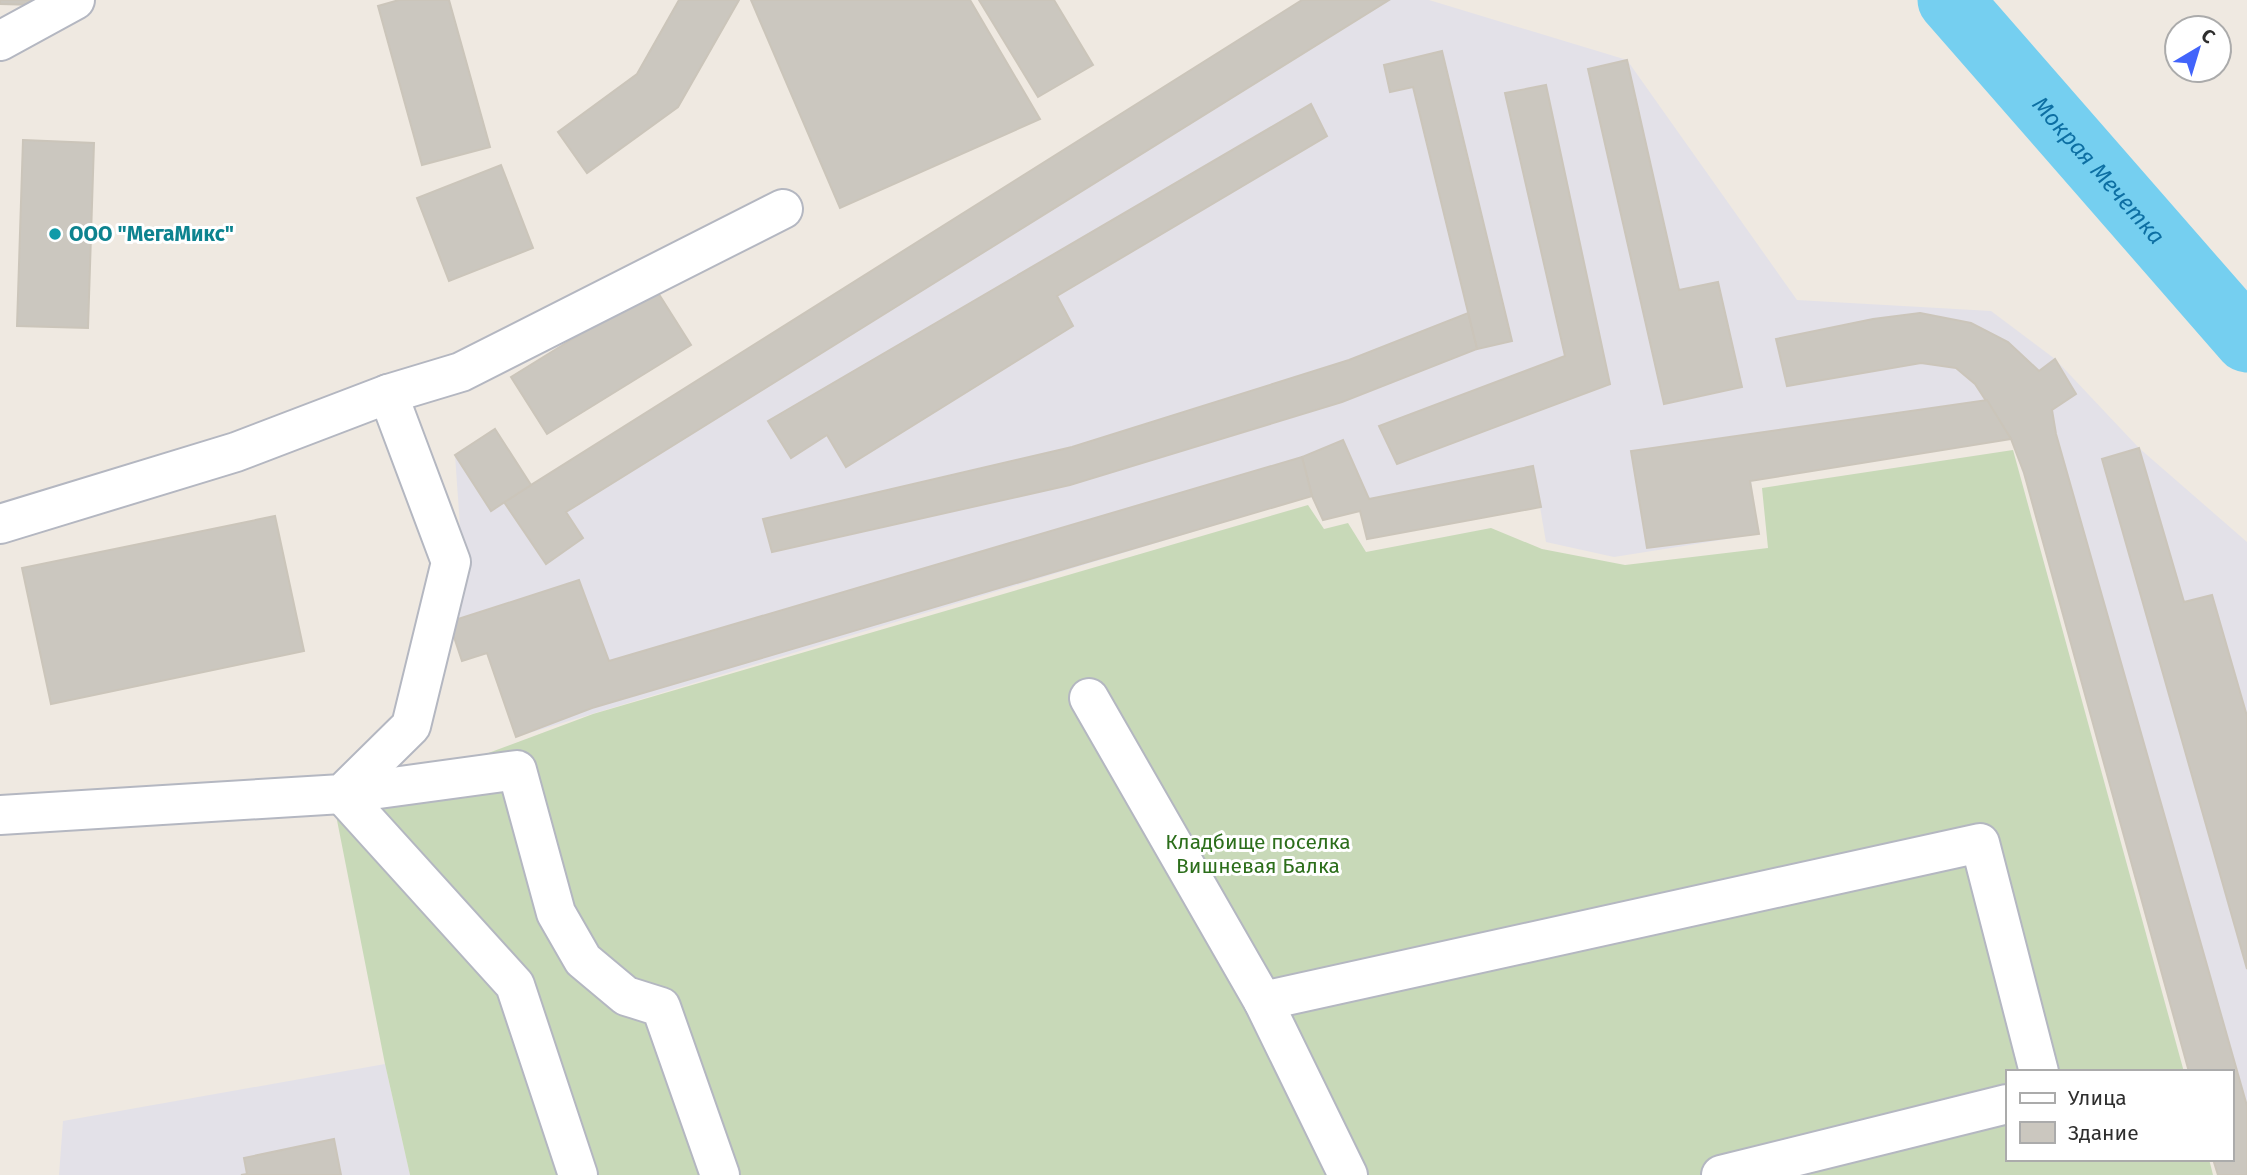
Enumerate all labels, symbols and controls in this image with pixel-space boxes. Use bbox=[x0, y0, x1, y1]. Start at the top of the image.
north arrow bbox=[2163, 14, 2233, 84]
text: С bbox=[2197, 24, 2220, 48]
water label: Мокрая Мечетка bbox=[2027, 91, 2171, 250]
place label: ООО "МегаМикс" bbox=[69, 221, 234, 247]
marker: ООО "МегаМикс" bbox=[47, 226, 63, 242]
park label: Кладбище поселка Вишневая Балка bbox=[1165, 829, 1351, 879]
legend bbox=[2006, 1070, 2233, 1161]
text: Улица bbox=[2068, 1085, 2127, 1111]
text: Здание bbox=[2068, 1120, 2139, 1146]

